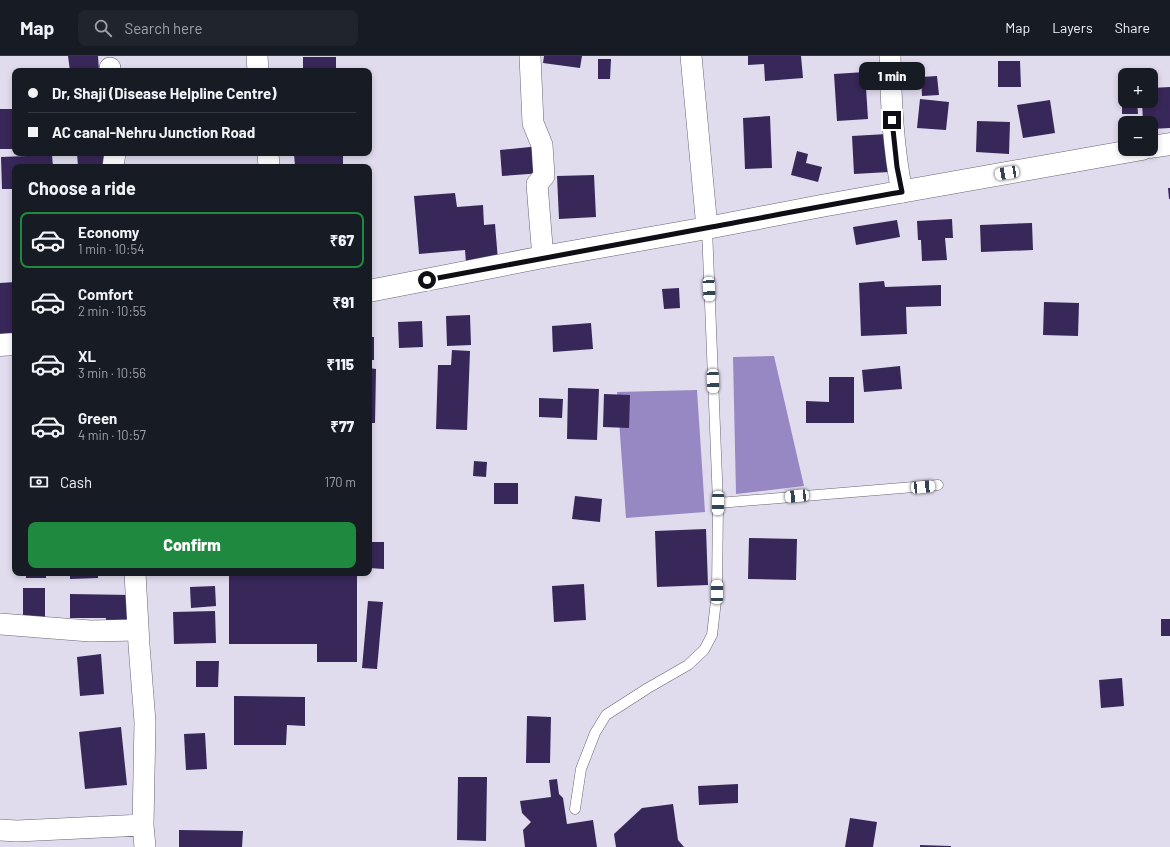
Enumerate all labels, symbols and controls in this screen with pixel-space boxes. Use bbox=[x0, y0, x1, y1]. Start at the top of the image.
search box bbox=[78, 10, 358, 46]
text: Map bbox=[20, 16, 54, 39]
icon: search bbox=[92, 17, 114, 39]
text: Search here bbox=[124, 19, 202, 37]
text: Map bbox=[1005, 19, 1030, 36]
text: Layers bbox=[1052, 19, 1093, 36]
text: Share bbox=[1115, 19, 1150, 36]
callout: 1 min bbox=[859, 62, 925, 90]
text: 1 min bbox=[878, 68, 906, 84]
map controls bbox=[1118, 68, 1158, 156]
button: + bbox=[1118, 68, 1158, 108]
text: Dr, Shaji (Disease Helpline Centre) bbox=[52, 84, 276, 102]
route end bbox=[883, 111, 901, 129]
button: − bbox=[1118, 116, 1158, 156]
text: AC canal-Nehru Junction Road bbox=[52, 123, 255, 141]
car bbox=[994, 165, 1020, 181]
text: Choose a ride bbox=[28, 177, 136, 199]
icon: car bbox=[30, 222, 66, 258]
text: Economy bbox=[78, 223, 139, 241]
text: ₹67 bbox=[330, 231, 354, 249]
text: 1 min · 10:54 bbox=[78, 241, 144, 257]
route start bbox=[418, 271, 436, 289]
car bbox=[702, 277, 716, 301]
icon: car bbox=[30, 284, 66, 320]
text: Comfort bbox=[78, 285, 133, 303]
text: ₹91 bbox=[332, 293, 354, 311]
text: 2 min · 10:55 bbox=[78, 303, 146, 319]
icon: car bbox=[30, 346, 66, 382]
text: XL bbox=[78, 347, 96, 365]
text: ₹115 bbox=[326, 355, 354, 373]
text: 3 min · 10:56 bbox=[78, 365, 146, 381]
car bbox=[707, 369, 719, 393]
icon: car bbox=[30, 408, 66, 444]
text: Green bbox=[78, 409, 117, 427]
text: ₹77 bbox=[330, 417, 354, 435]
text: 4 min · 10:57 bbox=[78, 427, 146, 443]
icon: cash bbox=[28, 471, 50, 493]
text: Cash bbox=[60, 473, 92, 491]
text: 170 m bbox=[325, 474, 356, 490]
car bbox=[911, 480, 935, 494]
car bbox=[785, 489, 809, 503]
car bbox=[712, 491, 724, 515]
button: Confirm bbox=[28, 522, 356, 568]
car bbox=[711, 580, 723, 604]

